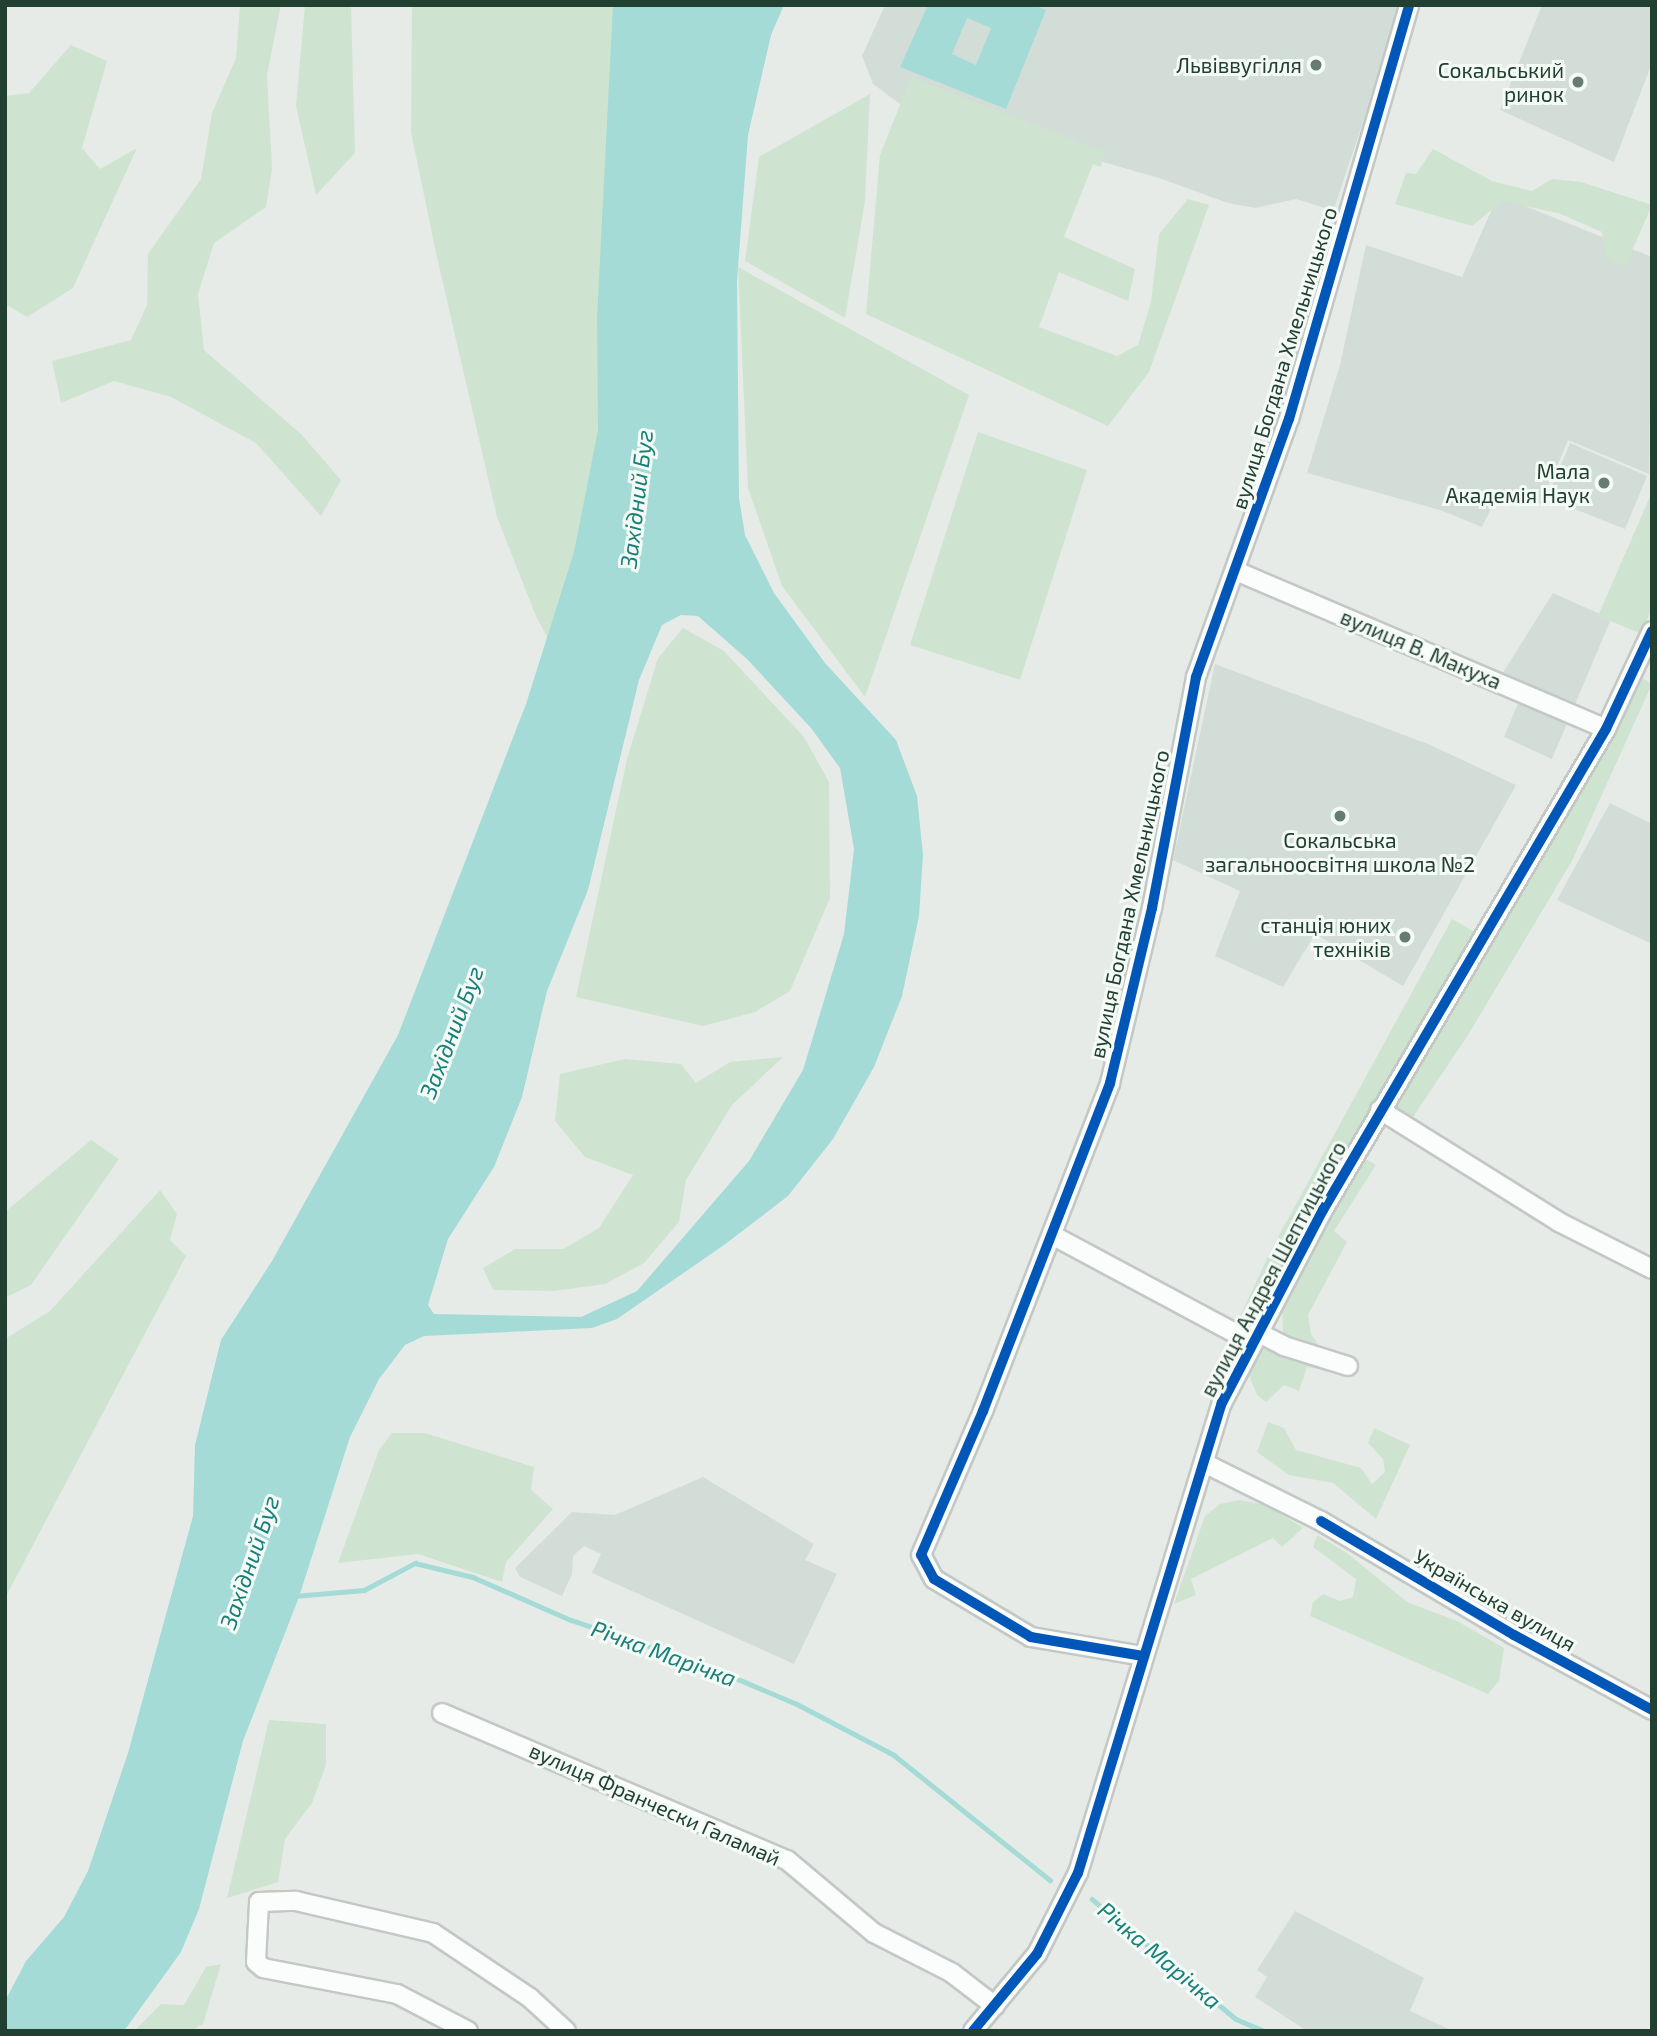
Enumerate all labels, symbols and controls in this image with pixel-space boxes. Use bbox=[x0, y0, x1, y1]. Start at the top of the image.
place label: Львіввугілля bbox=[1176, 52, 1302, 78]
marker: Львіввугілля bbox=[1308, 57, 1324, 73]
place label: Сокальський ринок bbox=[1438, 57, 1564, 107]
marker: Сокальський ринок bbox=[1570, 74, 1586, 90]
street label: вулиця Богдана Хмельницького bbox=[1226, 204, 1342, 512]
water label: Західний Буг bbox=[614, 428, 658, 570]
place label: Мала Академія Наук bbox=[1445, 458, 1590, 508]
marker: Мала Академія Наук bbox=[1596, 475, 1612, 491]
street label: вулиця В. Макуха bbox=[1337, 604, 1505, 694]
street label: вулиця Богдана Хмельницького bbox=[1084, 747, 1174, 1061]
marker: Сокальська загальноосвітня школа №2 bbox=[1332, 808, 1348, 824]
place label: Сокальська загальноосвітня школа №2 bbox=[1205, 827, 1475, 877]
place label: станція юних техніків bbox=[1260, 912, 1391, 962]
marker: станція юних техніків bbox=[1397, 929, 1413, 945]
water label: Західний Буг bbox=[413, 962, 489, 1102]
street label: вулиця Андрея Шептицького bbox=[1195, 1137, 1351, 1401]
water label: Західний Буг bbox=[213, 1492, 285, 1632]
street label: Українська вулиця bbox=[1410, 1543, 1580, 1657]
water label: Річка Марічка bbox=[588, 1614, 740, 1692]
street label: вулиця Франчески Галамай bbox=[526, 1737, 784, 1871]
water label: Річка Марічка bbox=[1093, 1896, 1227, 2014]

